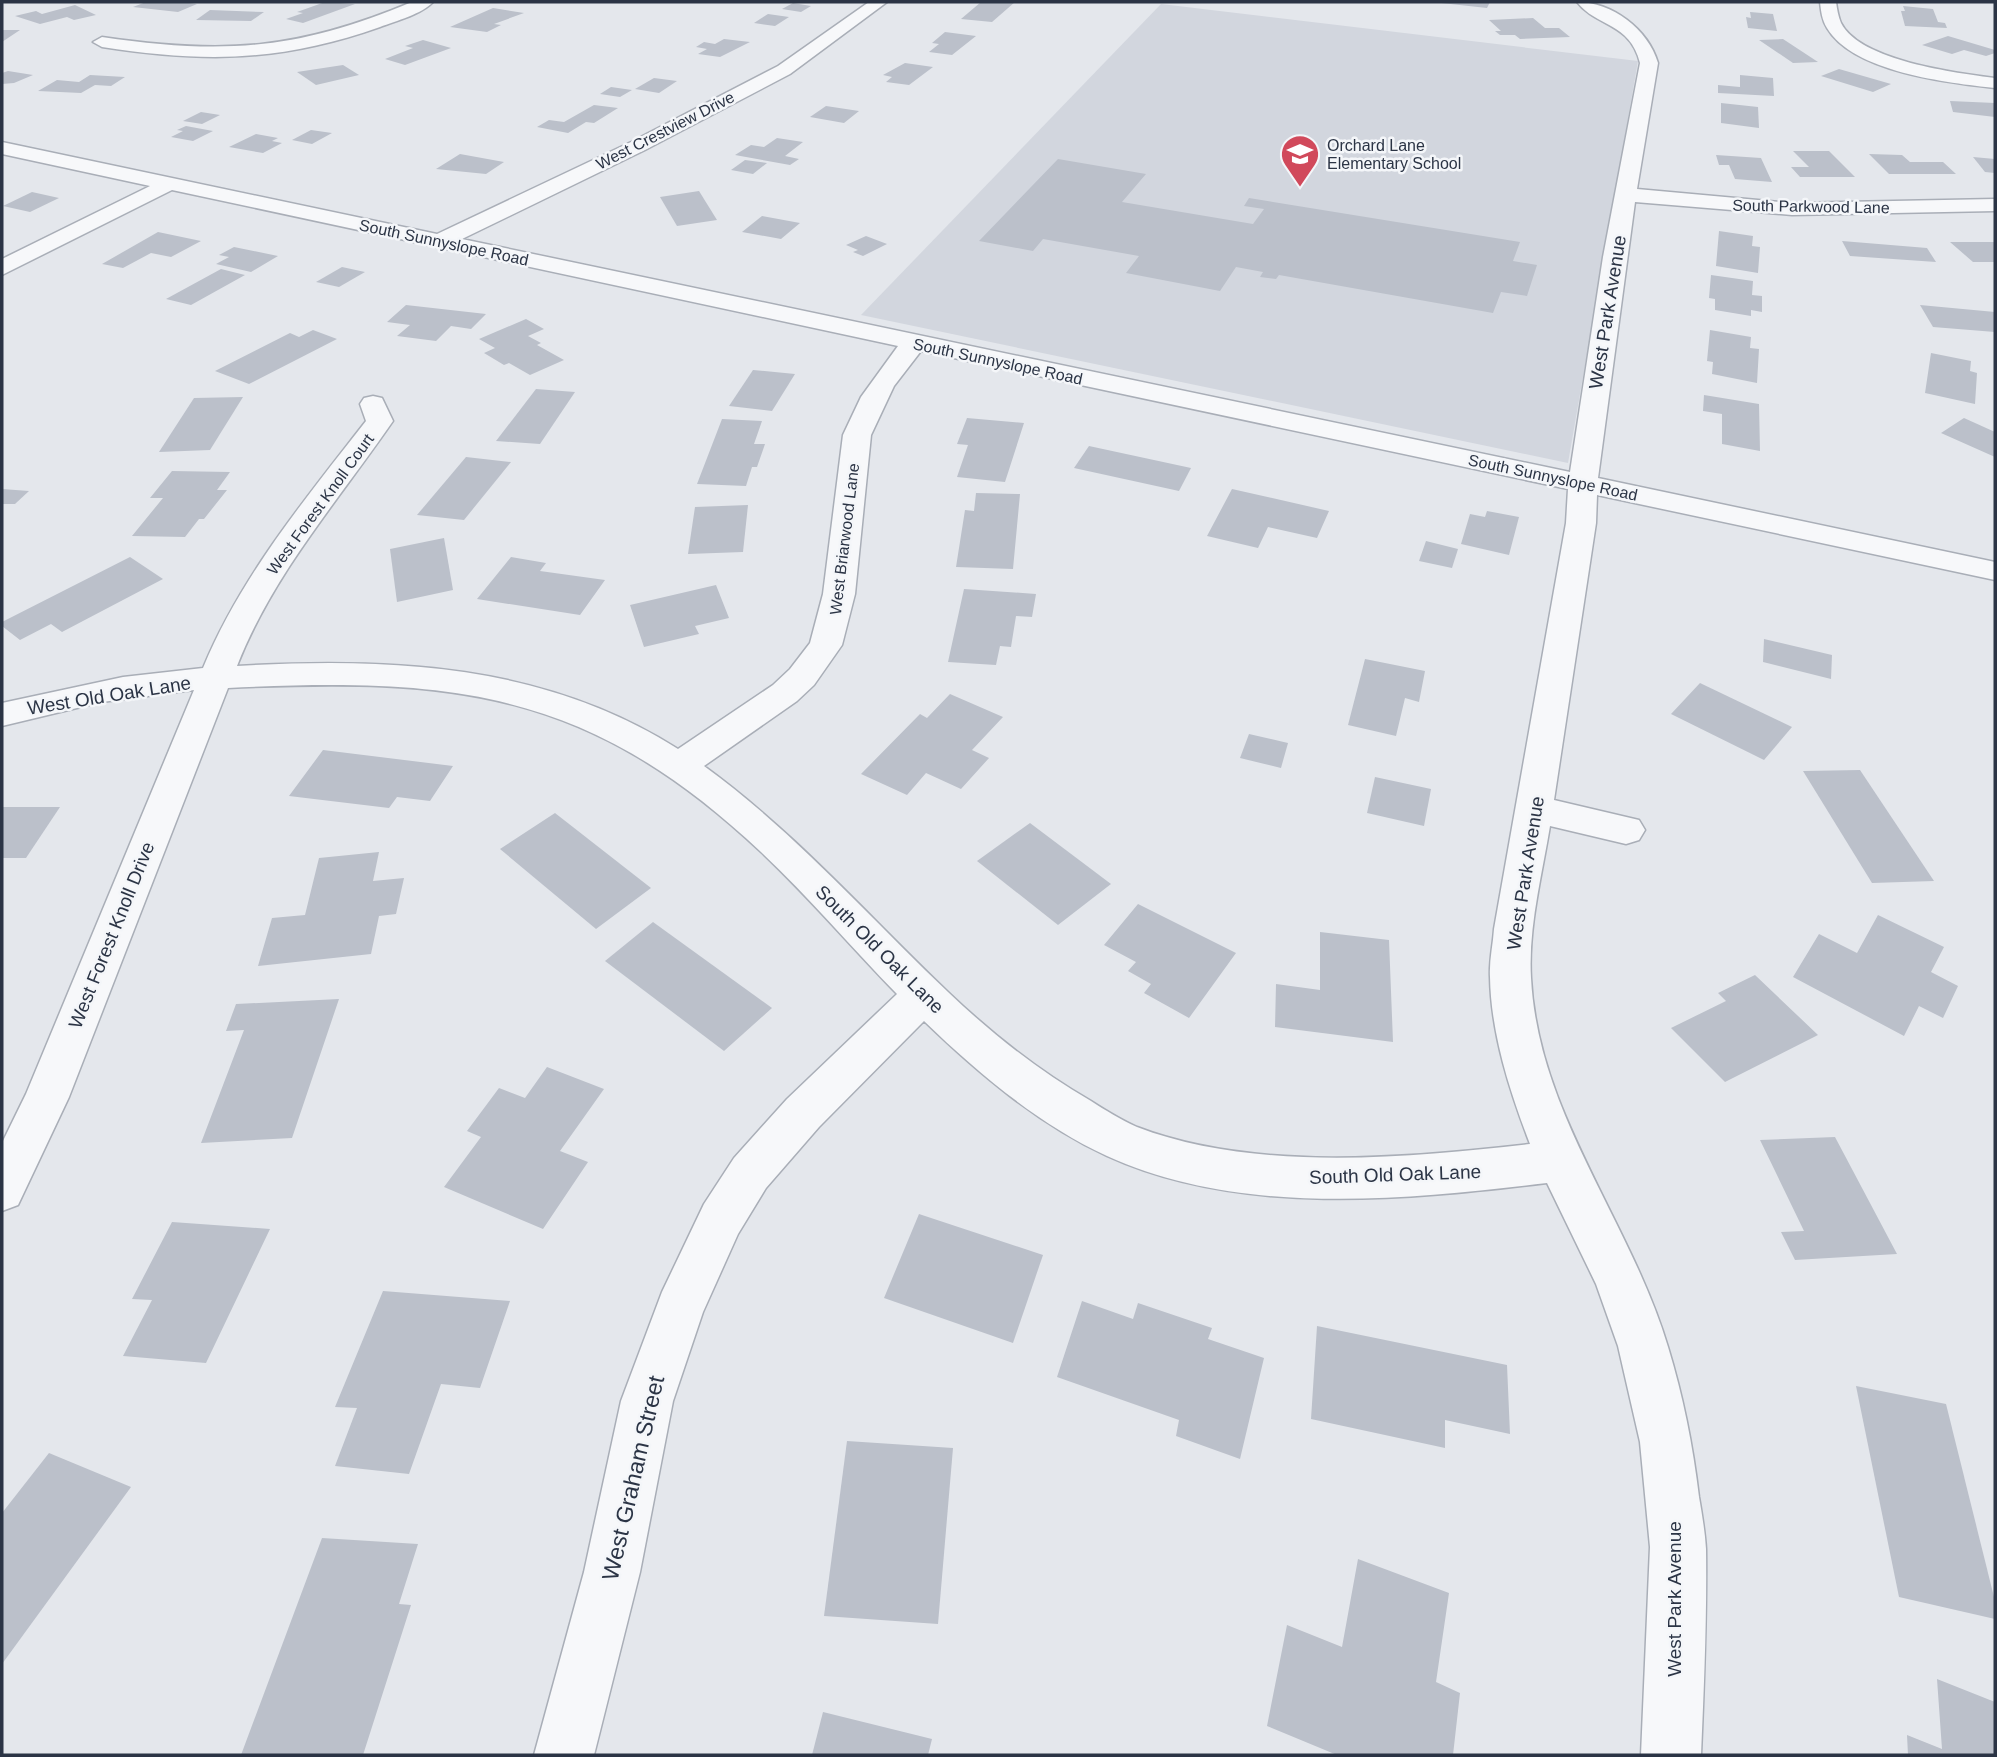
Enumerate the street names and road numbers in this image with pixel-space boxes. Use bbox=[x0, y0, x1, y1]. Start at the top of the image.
street label: West Crestview Drive bbox=[593, 88, 737, 173]
street label: South Parkwood Lane bbox=[1732, 197, 1890, 216]
street label: South Sunnyslope Road bbox=[358, 216, 530, 269]
street label: West Park Avenue bbox=[1585, 234, 1630, 391]
street label: South Sunnyslope Road bbox=[912, 335, 1084, 388]
street label: West Forest Knoll Court bbox=[264, 430, 377, 578]
street label: South Sunnyslope Road bbox=[1467, 451, 1639, 504]
street label: West Briarwood Lane bbox=[827, 462, 862, 616]
street label: West Old Oak Lane bbox=[26, 672, 192, 719]
street label: West Park Avenue bbox=[1503, 795, 1548, 952]
street label: West Forest Knoll Drive bbox=[64, 839, 159, 1031]
street label: South Old Oak Lane bbox=[811, 881, 948, 1018]
street label: South Old Oak Lane bbox=[1309, 1161, 1481, 1188]
street label: West Graham Street bbox=[597, 1373, 669, 1583]
street label: West Park Avenue bbox=[1664, 1521, 1685, 1677]

